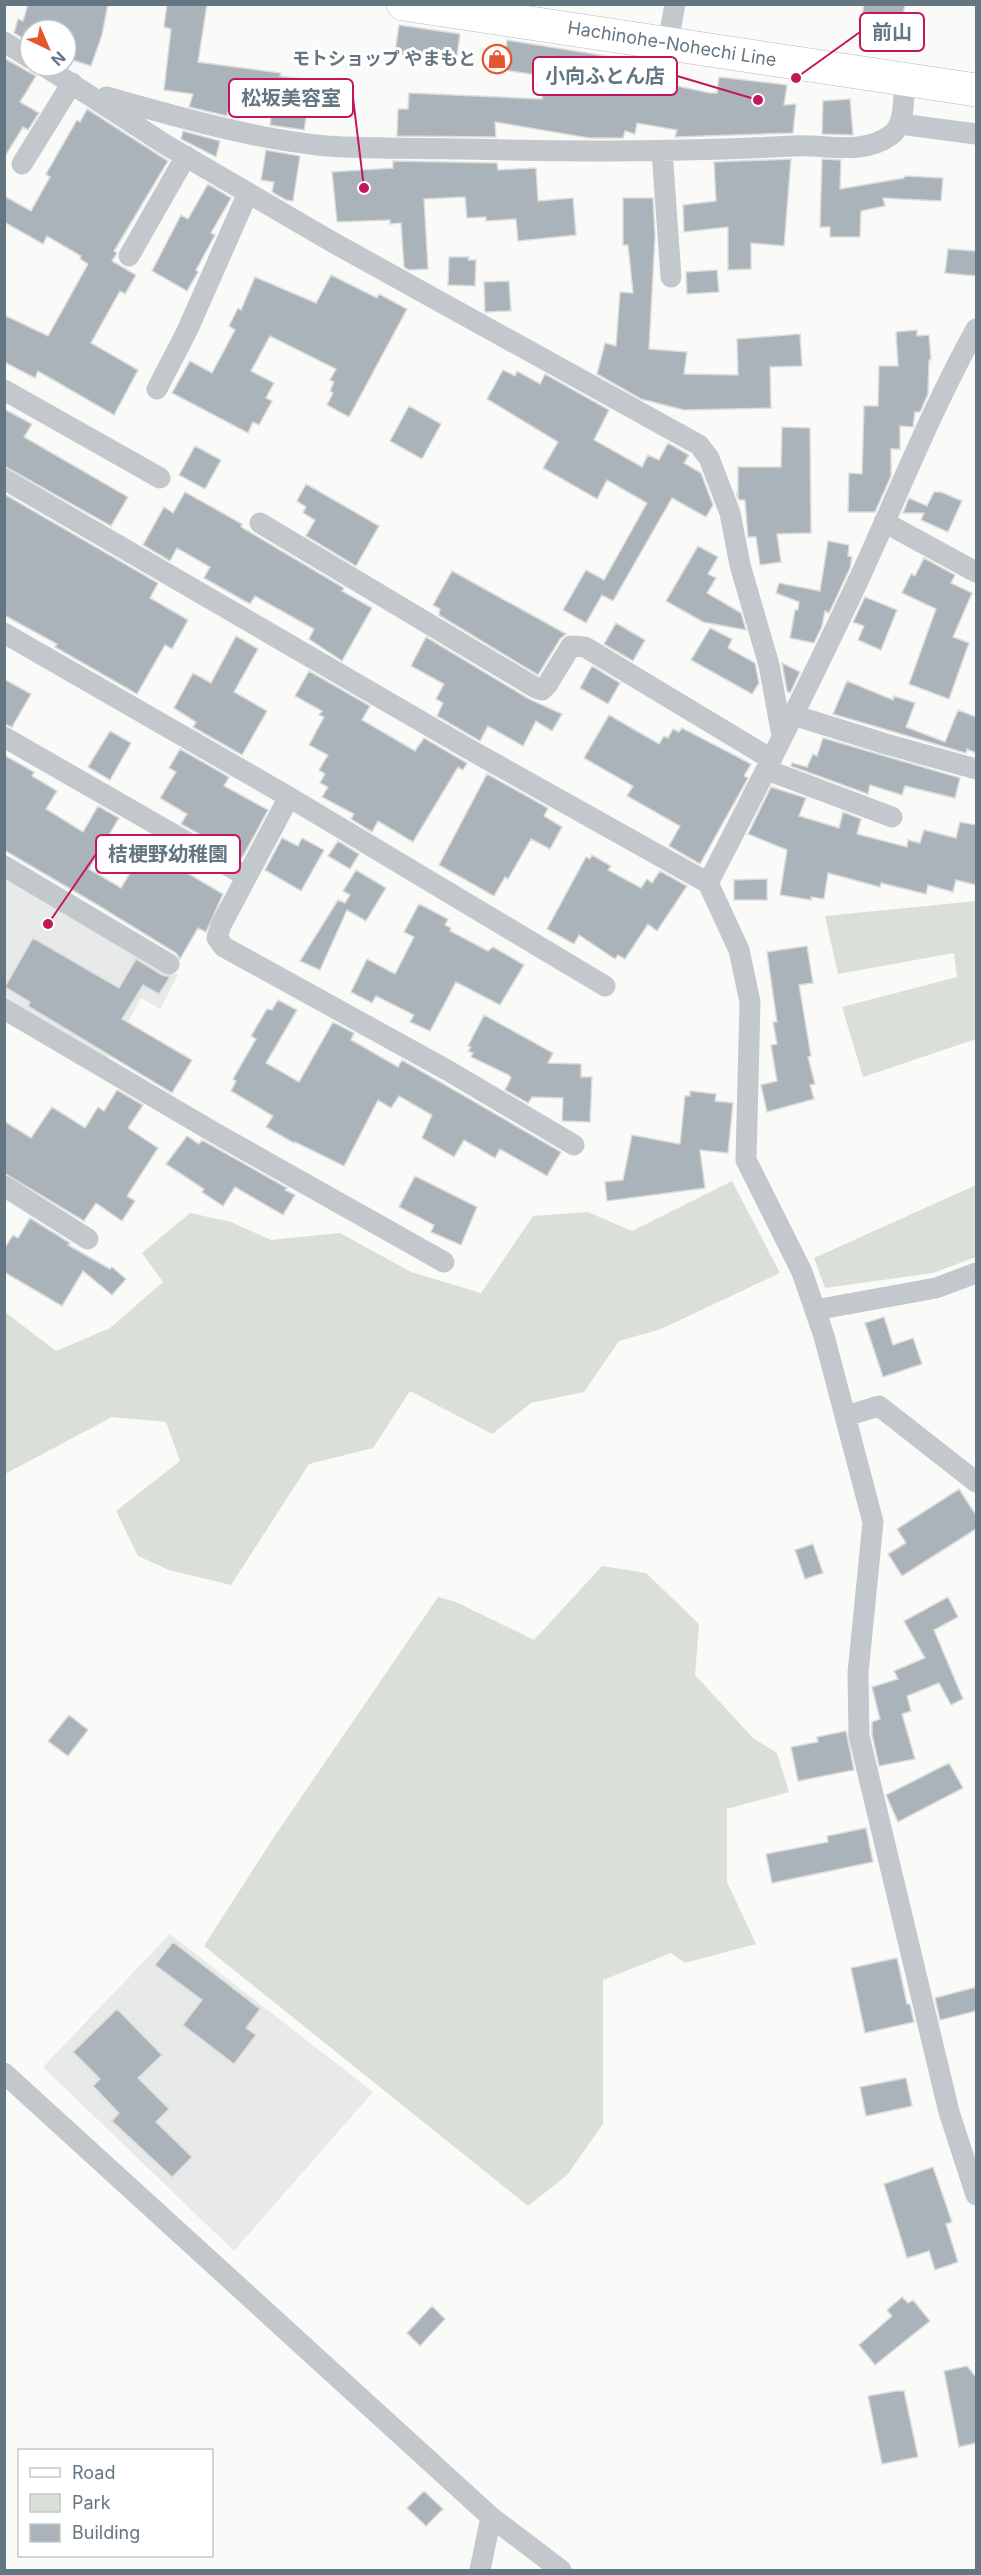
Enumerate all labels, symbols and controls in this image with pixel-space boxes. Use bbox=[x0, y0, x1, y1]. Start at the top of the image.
callout: 前山 bbox=[860, 13, 924, 51]
street label: Hachinohe-Nohechi Line bbox=[566, 17, 778, 70]
north arrow bbox=[18, 18, 78, 78]
text: 前山 bbox=[872, 20, 912, 44]
shop icon: モトショップ やまもと bbox=[481, 43, 513, 75]
text: N bbox=[47, 47, 70, 70]
place label: モトショップ やまもと bbox=[292, 48, 476, 69]
callout: 小向ふとん店 bbox=[533, 57, 677, 95]
text: 小向ふとん店 bbox=[545, 64, 665, 88]
callout: 松坂美容室 bbox=[229, 79, 353, 117]
text: 松坂美容室 bbox=[241, 86, 341, 110]
callout: 桔梗野幼稚園 bbox=[96, 835, 240, 873]
text: 桔梗野幼稚園 bbox=[108, 842, 228, 866]
legend bbox=[18, 2449, 213, 2557]
text: Road bbox=[72, 2462, 115, 2483]
text: Park bbox=[72, 2492, 111, 2513]
text: Building bbox=[72, 2522, 140, 2543]

